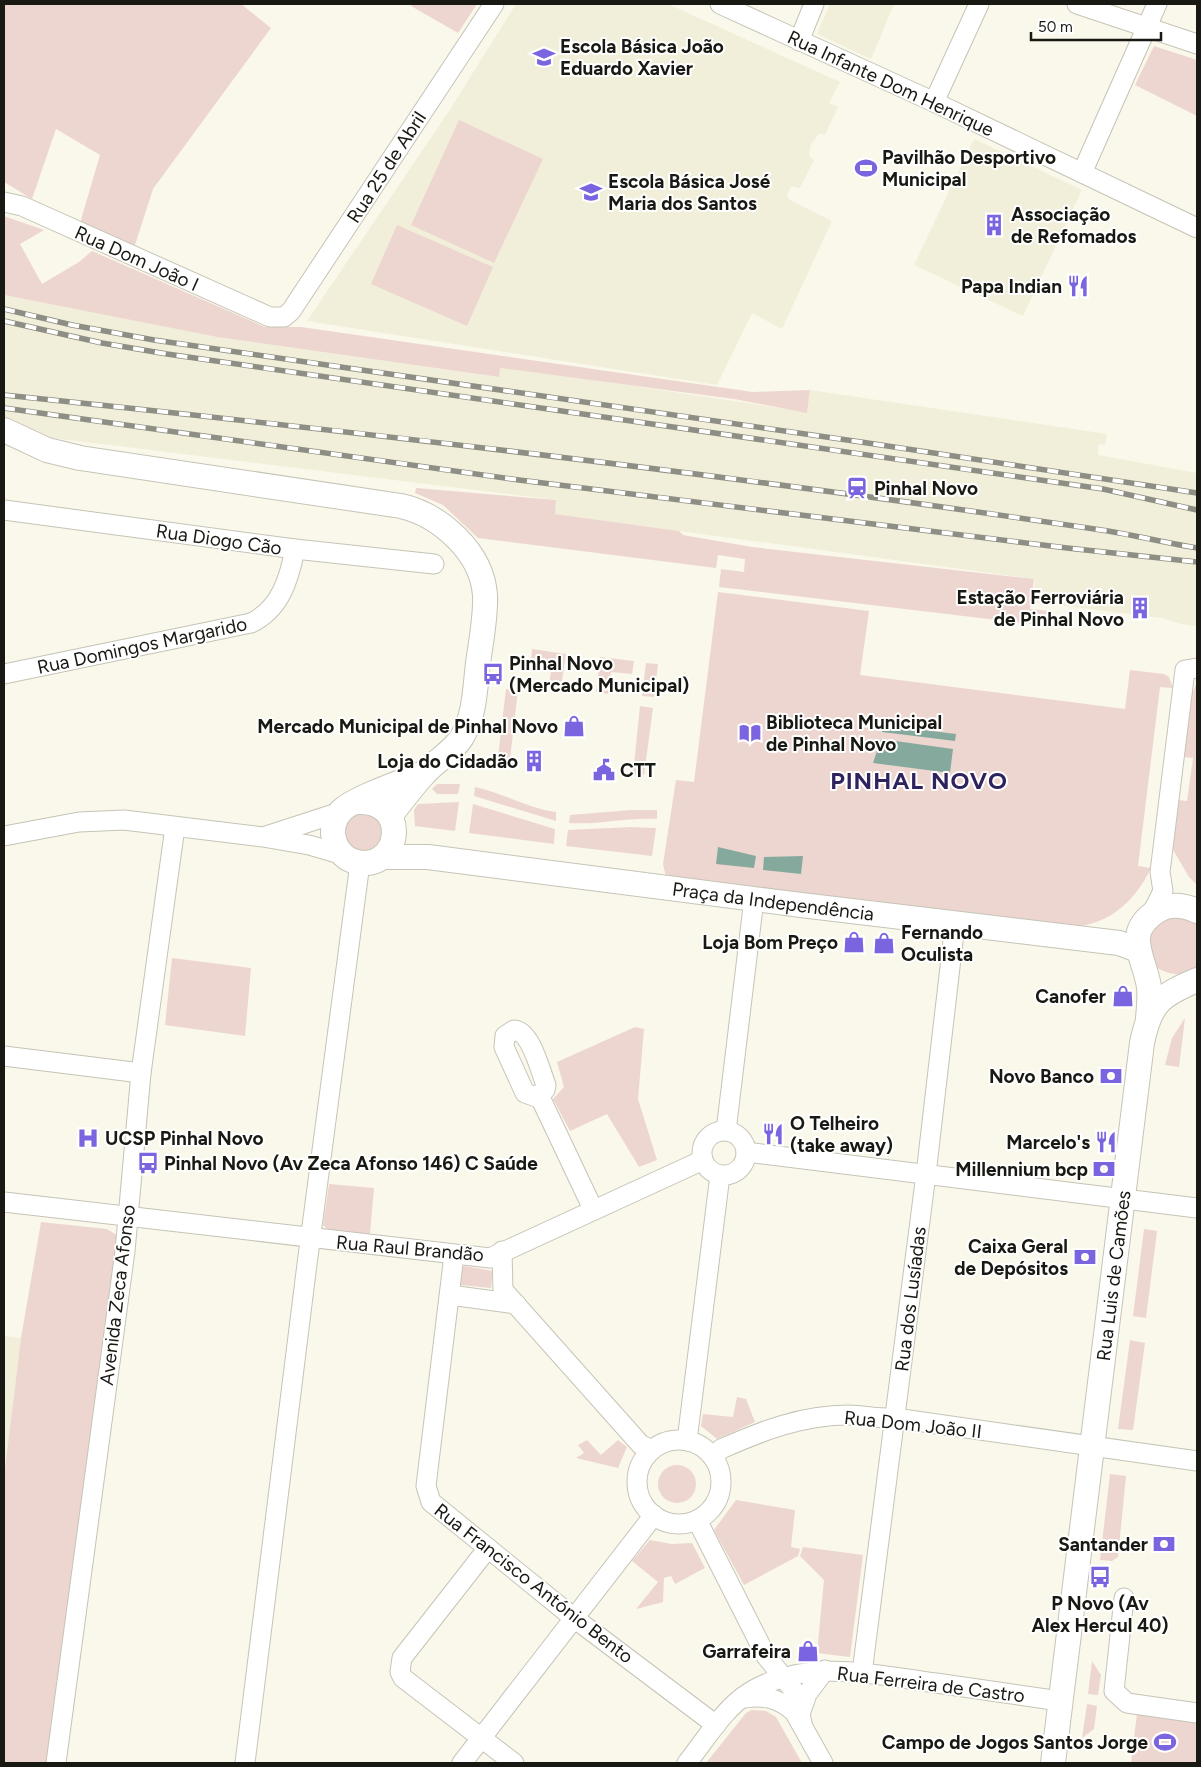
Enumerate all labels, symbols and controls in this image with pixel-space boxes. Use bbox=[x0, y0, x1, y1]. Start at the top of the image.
scale bar bbox=[1031, 10, 1161, 42]
text: 50 m bbox=[1038, 18, 1073, 36]
street label: Rua Infante Dom Henrique bbox=[784, 25, 998, 141]
place label: Escola Básica João Eduardo Xavier bbox=[560, 35, 724, 80]
school or university icon: Escola Básica João Eduardo Xavier bbox=[531, 44, 557, 70]
street label: Rua 25 de Abril bbox=[342, 107, 431, 227]
place label: Pavilhão Desportivo Municipal bbox=[882, 146, 1056, 191]
sports icon: Pavilhão Desportivo Municipal bbox=[853, 155, 879, 181]
place label: Escola Básica José Maria dos Santos bbox=[608, 170, 771, 215]
school or university icon: Escola Básica José Maria dos Santos bbox=[578, 179, 604, 205]
place label: Associação de Refomados bbox=[1011, 203, 1136, 248]
building icon: Associação de Refomados bbox=[981, 212, 1007, 238]
street label: Rua Dom João I bbox=[71, 221, 202, 296]
restaurant icon: Papa Indian bbox=[1065, 273, 1091, 299]
place label: Papa Indian bbox=[961, 275, 1062, 298]
station icon: Pinhal Novo bbox=[844, 475, 870, 501]
place label: Pinhal Novo bbox=[874, 477, 978, 500]
street label: Rua Diogo Cão bbox=[155, 519, 283, 560]
place label: Estação Ferroviária de Pinhal Novo bbox=[957, 586, 1124, 631]
building icon: Estação Ferroviária de Pinhal Novo bbox=[1127, 595, 1153, 621]
street label: Rua Domingos Margarido bbox=[35, 612, 249, 679]
place label: Pinhal Novo (Mercado Municipal) bbox=[509, 652, 689, 697]
bus stop icon: Pinhal Novo (Mercado Municipal) bbox=[480, 661, 506, 687]
place label: Biblioteca Municipal de Pinhal Novo bbox=[766, 711, 942, 756]
shop icon: Mercado Municipal de Pinhal Novo bbox=[561, 713, 587, 739]
place label: Mercado Municipal de Pinhal Novo bbox=[257, 715, 558, 738]
library icon: Biblioteca Municipal de Pinhal Novo bbox=[737, 720, 763, 746]
building icon: Loja do Cidadão bbox=[521, 748, 547, 774]
place label: Loja do Cidadão bbox=[377, 750, 518, 773]
public building icon: CTT bbox=[591, 757, 617, 783]
place label: CTT bbox=[620, 759, 656, 782]
district label: PINHAL NOVO bbox=[830, 766, 1008, 795]
street label: Praça da Independência bbox=[671, 878, 875, 926]
place label: Fernando Oculista bbox=[901, 921, 983, 966]
shop icon: Loja Bom Preço bbox=[841, 929, 867, 955]
shop icon: Fernando Oculista bbox=[871, 930, 897, 956]
place label: Loja Bom Preço bbox=[702, 931, 838, 954]
shop icon: Canofer bbox=[1110, 983, 1136, 1009]
place label: Canofer bbox=[1035, 985, 1106, 1008]
bank icon: Novo Banco bbox=[1098, 1063, 1124, 1089]
place label: Novo Banco bbox=[989, 1065, 1094, 1088]
place label: O Telheiro (take away) bbox=[790, 1112, 893, 1157]
restaurant icon: O Telheiro (take away) bbox=[760, 1121, 786, 1147]
hospital icon: UCSP Pinhal Novo bbox=[75, 1125, 101, 1151]
place label: UCSP Pinhal Novo bbox=[105, 1127, 264, 1150]
restaurant icon: Marcelo's bbox=[1093, 1129, 1119, 1155]
place label: Marcelo's bbox=[1006, 1131, 1090, 1154]
bus stop icon: Pinhal Novo (Av Zeca Afonso 146) C Saúde bbox=[135, 1150, 161, 1176]
place label: Pinhal Novo (Av Zeca Afonso 146) C Saúde bbox=[164, 1152, 538, 1175]
bank icon: Millennium bcp bbox=[1091, 1156, 1117, 1182]
place label: Millennium bcp bbox=[955, 1158, 1088, 1181]
street label: Rua Luis de Camões bbox=[1092, 1189, 1136, 1362]
street label: Avenida Zeca Afonso bbox=[95, 1203, 140, 1387]
street label: Rua dos Lusíadas bbox=[890, 1225, 931, 1373]
street label: Rua Raul Brandão bbox=[335, 1231, 485, 1266]
place label: Caixa Geral de Depósitos bbox=[954, 1235, 1068, 1280]
bank icon: Caixa Geral de Depósitos bbox=[1072, 1244, 1098, 1270]
street label: Rua Dom João II bbox=[843, 1406, 983, 1443]
street label: Rua Francisco António Bento bbox=[430, 1498, 638, 1668]
bank icon: Santander bbox=[1151, 1531, 1177, 1557]
place label: Santander bbox=[1058, 1533, 1148, 1556]
bus stop icon: P Novo (Av Alex Hercul 40) bbox=[1087, 1564, 1113, 1590]
place label: P Novo (Av Alex Hercul 40) bbox=[1031, 1592, 1169, 1637]
shop icon: Garrafeira bbox=[795, 1638, 821, 1664]
place label: Garrafeira bbox=[702, 1640, 791, 1663]
street label: Rua Ferreira de Castro bbox=[836, 1662, 1026, 1707]
sports icon: Campo de Jogos Santos Jorge bbox=[1152, 1729, 1178, 1755]
place label: Campo de Jogos Santos Jorge bbox=[882, 1731, 1148, 1754]

